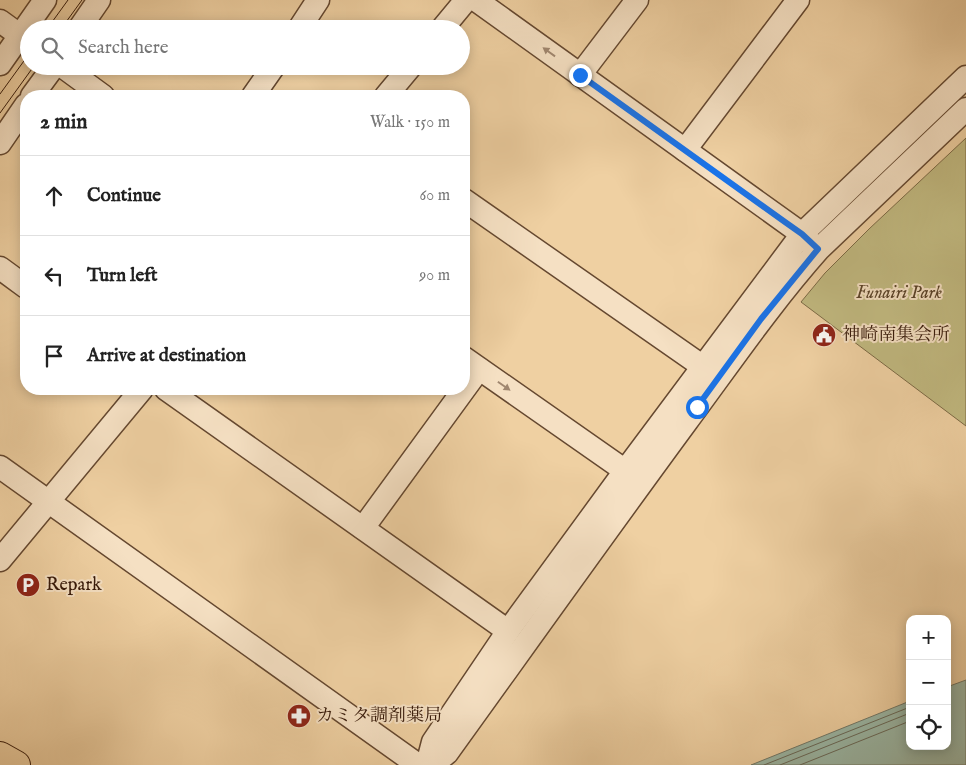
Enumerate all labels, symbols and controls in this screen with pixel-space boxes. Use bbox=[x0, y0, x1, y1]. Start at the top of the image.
search box bbox=[20, 20, 470, 75]
icon: search bbox=[38, 34, 66, 62]
text: Search here bbox=[78, 36, 169, 60]
one-way arrow bbox=[542, 47, 556, 57]
route end bbox=[569, 64, 592, 87]
text: 2 min bbox=[40, 109, 87, 136]
text: Walk · 150 m bbox=[370, 113, 450, 133]
icon: ahead bbox=[40, 182, 68, 210]
text: Continue bbox=[87, 184, 161, 208]
text: 60 m bbox=[420, 186, 450, 206]
icon: left bbox=[40, 262, 68, 290]
text: Turn left bbox=[87, 264, 158, 288]
text: 90 m bbox=[419, 266, 450, 286]
park label: Funairi Park bbox=[856, 282, 942, 305]
public building icon: 神崎南集会所 bbox=[811, 322, 837, 348]
place label: 神崎南集会所 bbox=[842, 324, 950, 347]
icon: arrive bbox=[40, 342, 68, 370]
text: Arrive at destination bbox=[87, 344, 246, 368]
one-way arrow bbox=[497, 381, 510, 391]
route start bbox=[686, 396, 709, 419]
parking icon: Repark bbox=[15, 572, 41, 598]
place label: Repark bbox=[46, 574, 102, 597]
map controls bbox=[906, 615, 951, 750]
button: + bbox=[906, 615, 951, 660]
button: − bbox=[906, 660, 951, 705]
pharmacy icon: カミタ調剤薬局 bbox=[286, 703, 312, 729]
place label: カミタ調剤薬局 bbox=[316, 705, 442, 728]
button: locate bbox=[906, 705, 951, 750]

